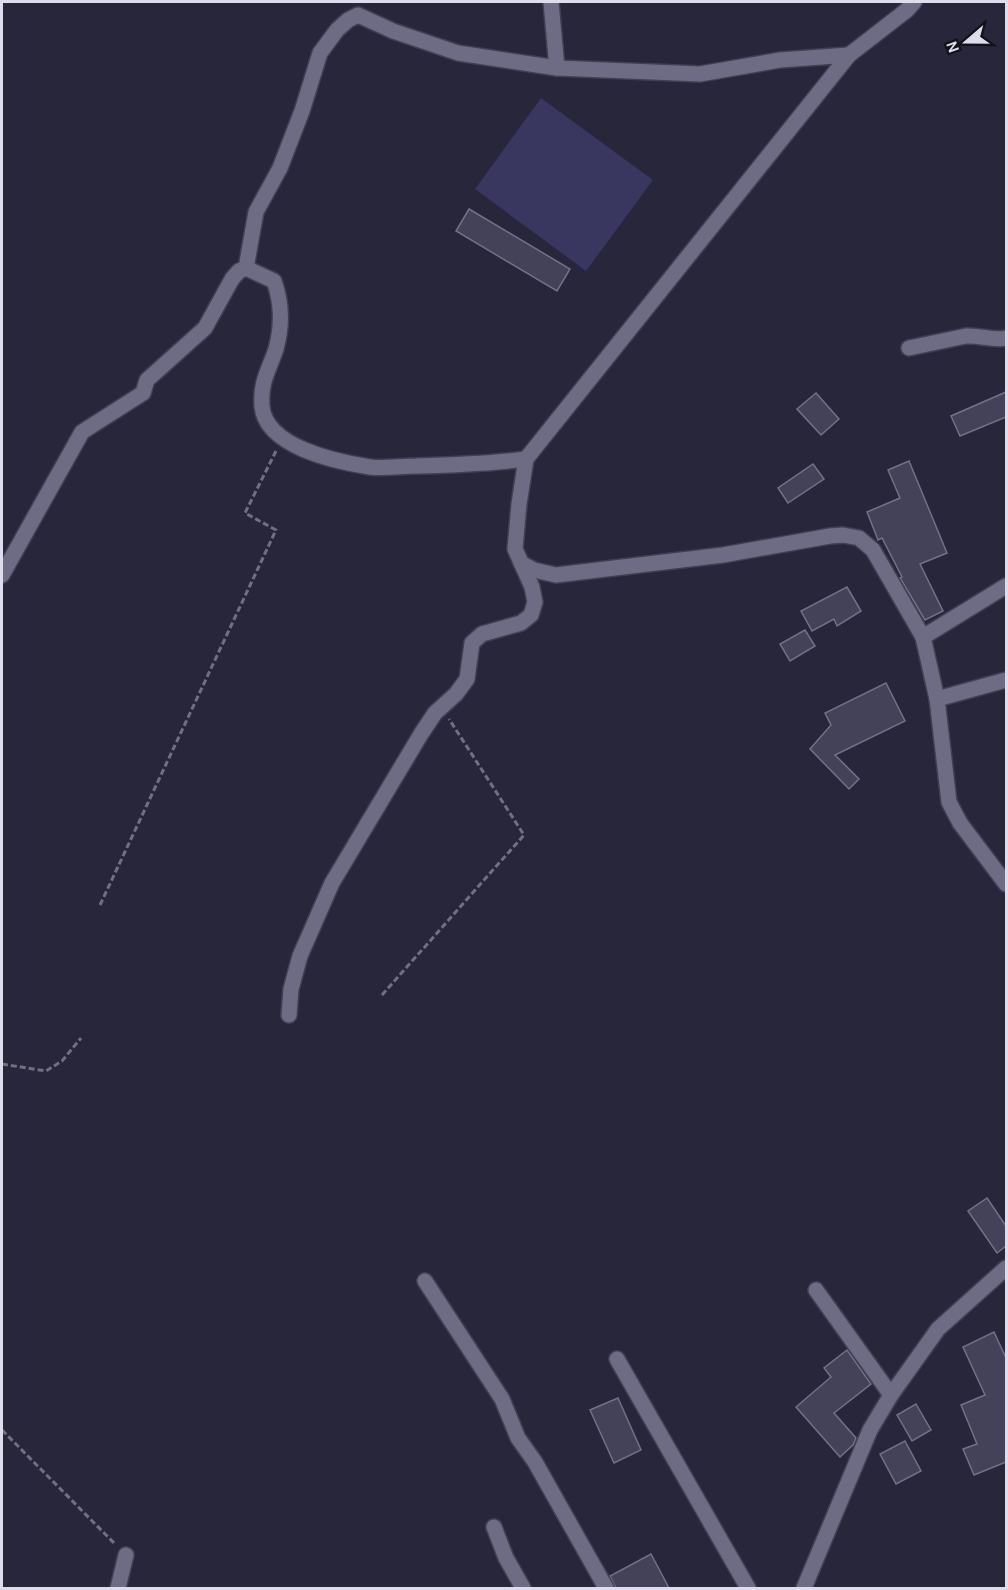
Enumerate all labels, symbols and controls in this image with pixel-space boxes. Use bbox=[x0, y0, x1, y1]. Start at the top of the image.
north arrow bbox=[936, 12, 996, 72]
text: N bbox=[941, 38, 963, 56]

